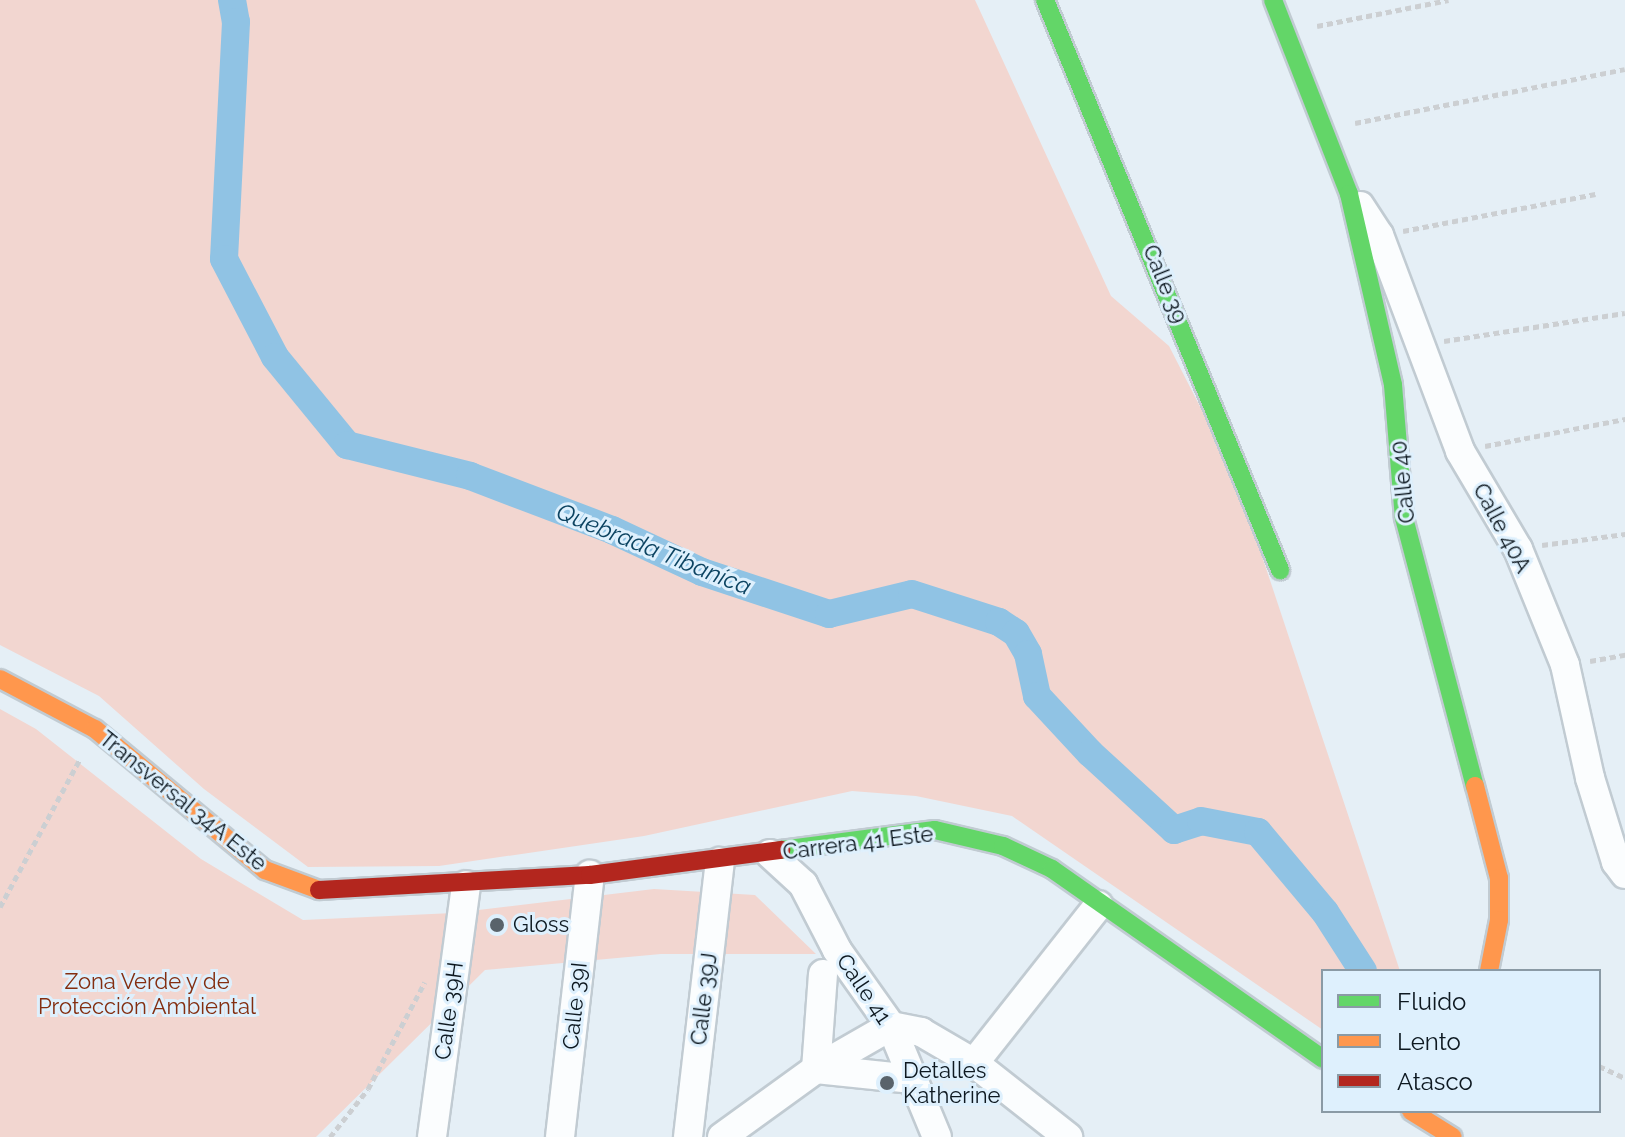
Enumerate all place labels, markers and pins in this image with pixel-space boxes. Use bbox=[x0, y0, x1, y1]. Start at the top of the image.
place label: Gloss bbox=[513, 912, 569, 938]
marker: Gloss bbox=[488, 916, 506, 934]
place label: Detalles Katherine bbox=[903, 1057, 1000, 1108]
marker: Detalles Katherine bbox=[878, 1074, 896, 1092]

